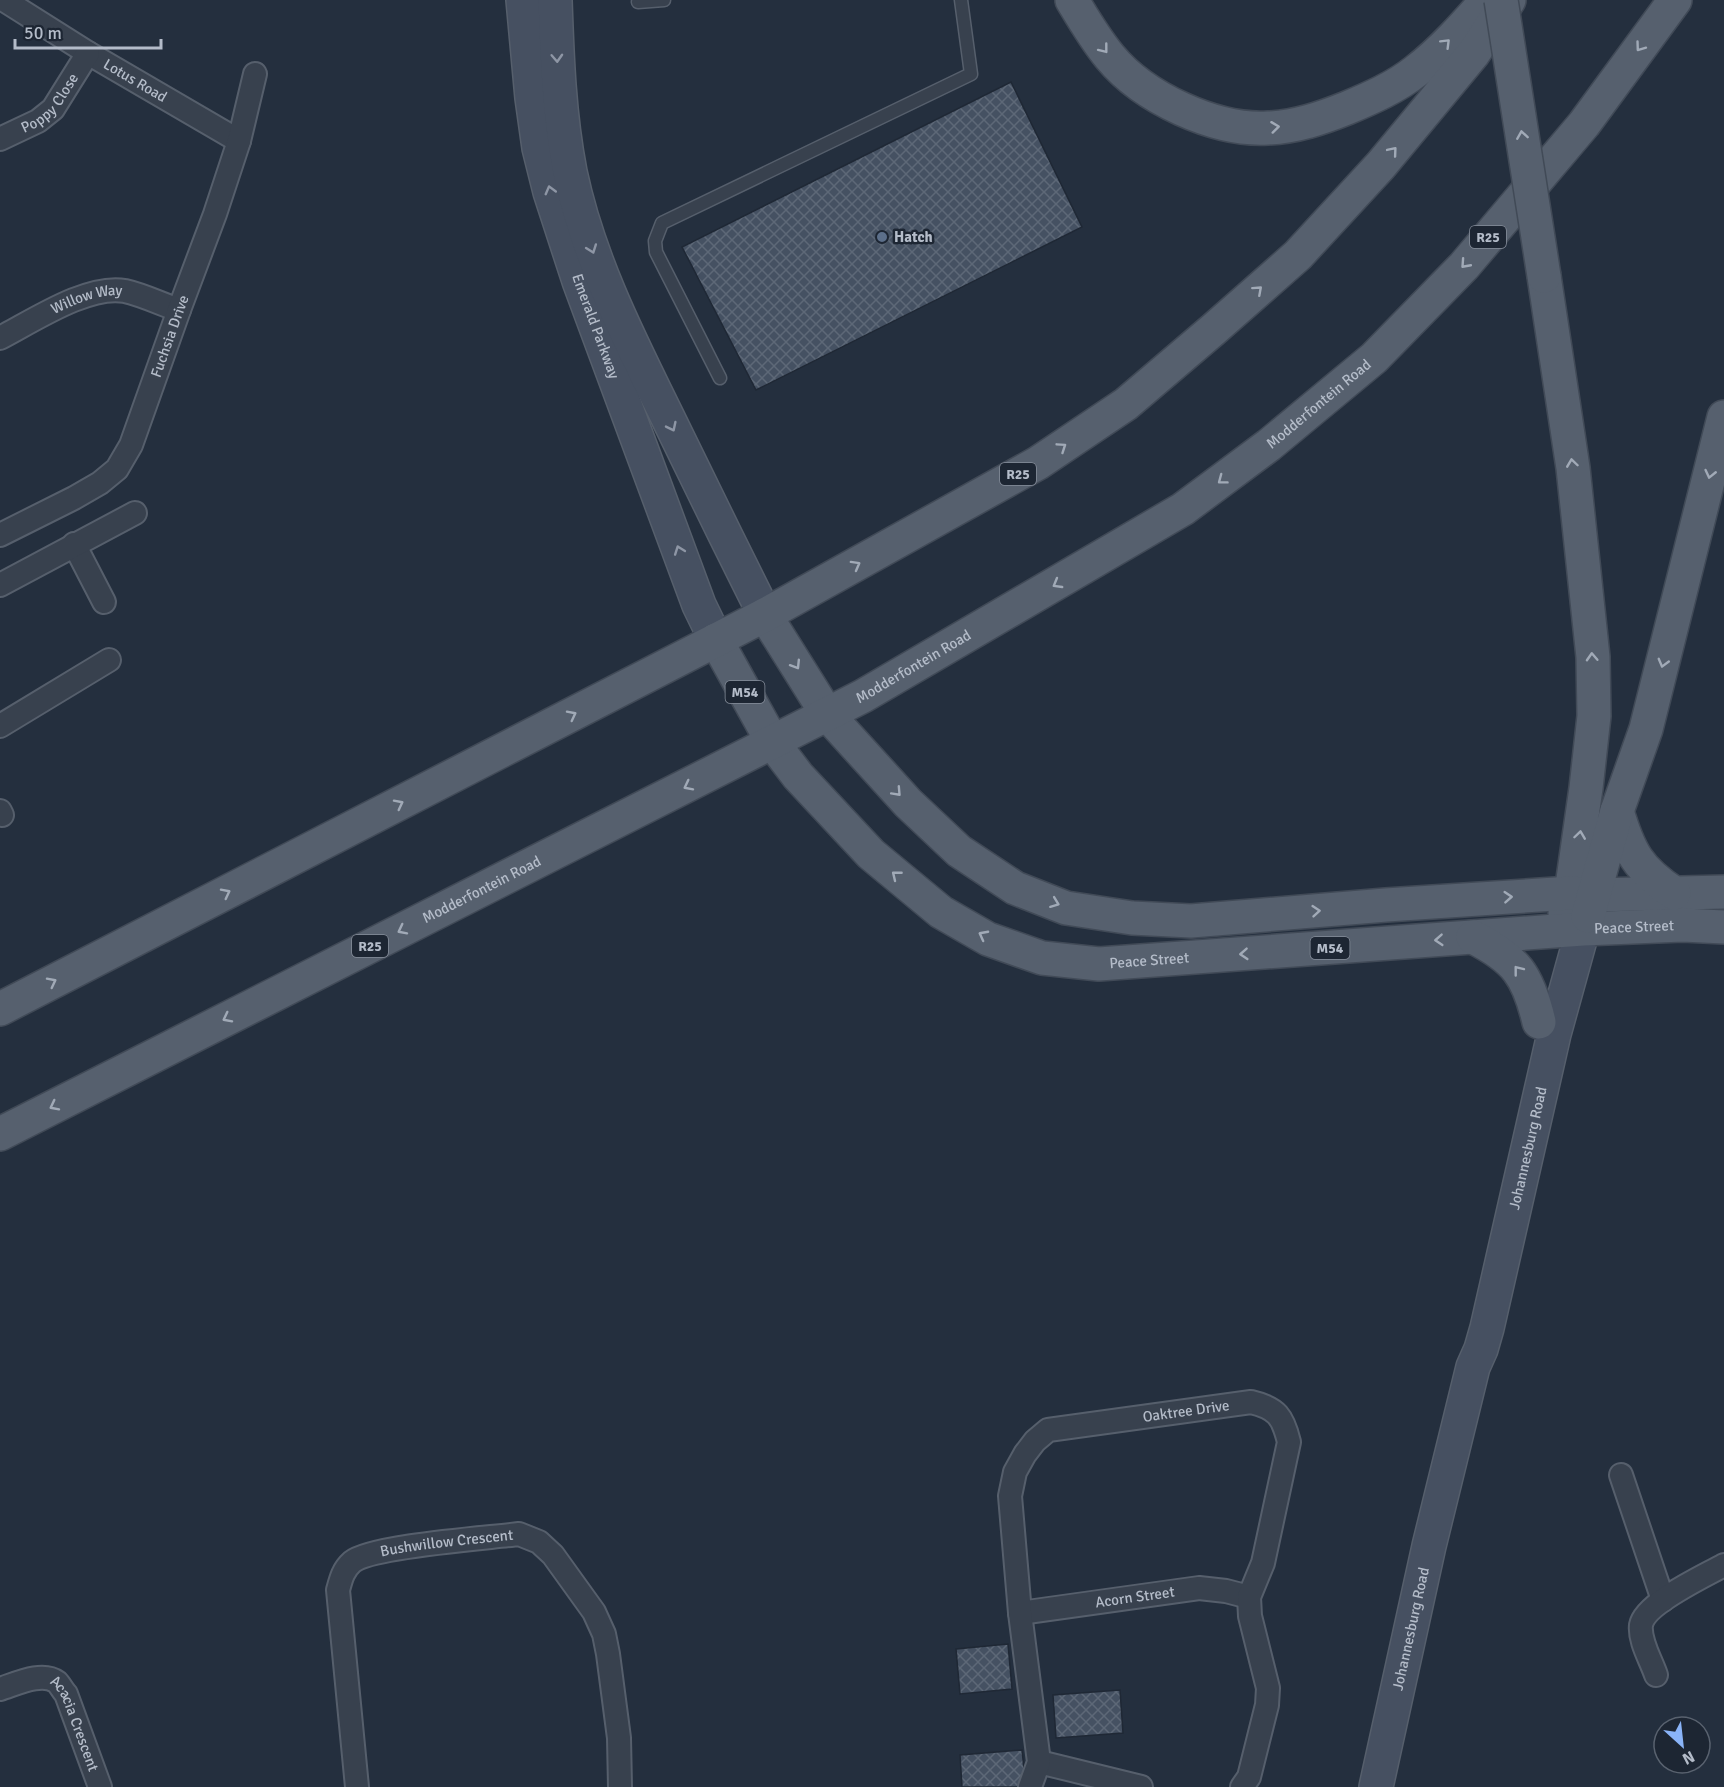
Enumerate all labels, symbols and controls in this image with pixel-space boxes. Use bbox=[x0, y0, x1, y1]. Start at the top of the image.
scale bar bbox=[15, 12, 160, 50]
text: 50 m bbox=[24, 22, 62, 44]
one-way arrow bbox=[1439, 40, 1450, 51]
one-way arrow bbox=[1637, 41, 1648, 52]
one-way arrow bbox=[1096, 42, 1107, 53]
one-way arrow bbox=[551, 54, 564, 63]
street label: Lotus Road bbox=[100, 55, 170, 106]
street label: Poppy Close bbox=[18, 70, 82, 137]
one-way arrow bbox=[1270, 121, 1279, 133]
one-way arrow bbox=[1516, 130, 1528, 140]
one-way arrow bbox=[1386, 147, 1397, 158]
one-way arrow bbox=[545, 186, 557, 196]
road number: R25 bbox=[1470, 226, 1506, 248]
place label: Hatch bbox=[894, 228, 933, 246]
marker: Hatch bbox=[875, 230, 889, 244]
one-way arrow bbox=[585, 244, 598, 254]
one-way arrow bbox=[1461, 257, 1472, 268]
street label: Emerald Parkway bbox=[568, 271, 623, 381]
street label: Willow Way bbox=[48, 281, 123, 318]
one-way arrow bbox=[1251, 286, 1261, 297]
street label: Fuchsia Drive bbox=[147, 293, 193, 380]
street label: Modderfontein Road bbox=[1263, 355, 1375, 453]
one-way arrow bbox=[665, 421, 676, 432]
one-way arrow bbox=[1055, 443, 1066, 454]
one-way arrow bbox=[1566, 459, 1578, 468]
road number: R25 bbox=[1000, 463, 1036, 485]
one-way arrow bbox=[1704, 469, 1717, 479]
one-way arrow bbox=[1218, 473, 1229, 484]
one-way arrow bbox=[673, 546, 686, 556]
one-way arrow bbox=[850, 561, 860, 572]
one-way arrow bbox=[1053, 576, 1064, 588]
street label: Modderfontein Road bbox=[853, 626, 974, 707]
one-way arrow bbox=[1586, 653, 1599, 662]
one-way arrow bbox=[1658, 657, 1670, 668]
one-way arrow bbox=[789, 659, 801, 669]
road number: M54 bbox=[726, 681, 764, 703]
one-way arrow bbox=[566, 711, 577, 722]
one-way arrow bbox=[684, 779, 695, 790]
one-way arrow bbox=[890, 785, 901, 796]
one-way arrow bbox=[393, 800, 403, 811]
one-way arrow bbox=[1573, 831, 1585, 840]
street label: Modderfontein Road bbox=[419, 852, 544, 927]
one-way arrow bbox=[892, 871, 903, 882]
one-way arrow bbox=[219, 889, 230, 900]
one-way arrow bbox=[1503, 891, 1512, 904]
one-way arrow bbox=[1048, 896, 1059, 908]
one-way arrow bbox=[1311, 905, 1320, 918]
street label: Peace Street bbox=[1594, 916, 1674, 938]
one-way arrow bbox=[397, 923, 408, 935]
one-way arrow bbox=[978, 931, 989, 942]
one-way arrow bbox=[1434, 933, 1443, 946]
road number: R25 bbox=[352, 935, 388, 957]
road number: M54 bbox=[1310, 937, 1350, 959]
one-way arrow bbox=[1240, 947, 1249, 960]
street label: Peace Street bbox=[1109, 949, 1190, 972]
one-way arrow bbox=[1514, 966, 1525, 977]
one-way arrow bbox=[46, 978, 57, 990]
one-way arrow bbox=[223, 1011, 234, 1022]
street label: Johannesburg Road bbox=[1505, 1085, 1551, 1211]
one-way arrow bbox=[49, 1099, 60, 1111]
street label: Oaktree Drive bbox=[1141, 1396, 1230, 1426]
street label: Bushwillow Crescent bbox=[379, 1526, 514, 1561]
street label: Johannesburg Road bbox=[1389, 1565, 1433, 1692]
street label: Acorn Street bbox=[1094, 1583, 1176, 1611]
street label: Acacia Crescent bbox=[47, 1671, 102, 1774]
north arrow bbox=[1652, 1715, 1712, 1775]
text: N bbox=[1679, 1746, 1698, 1769]

